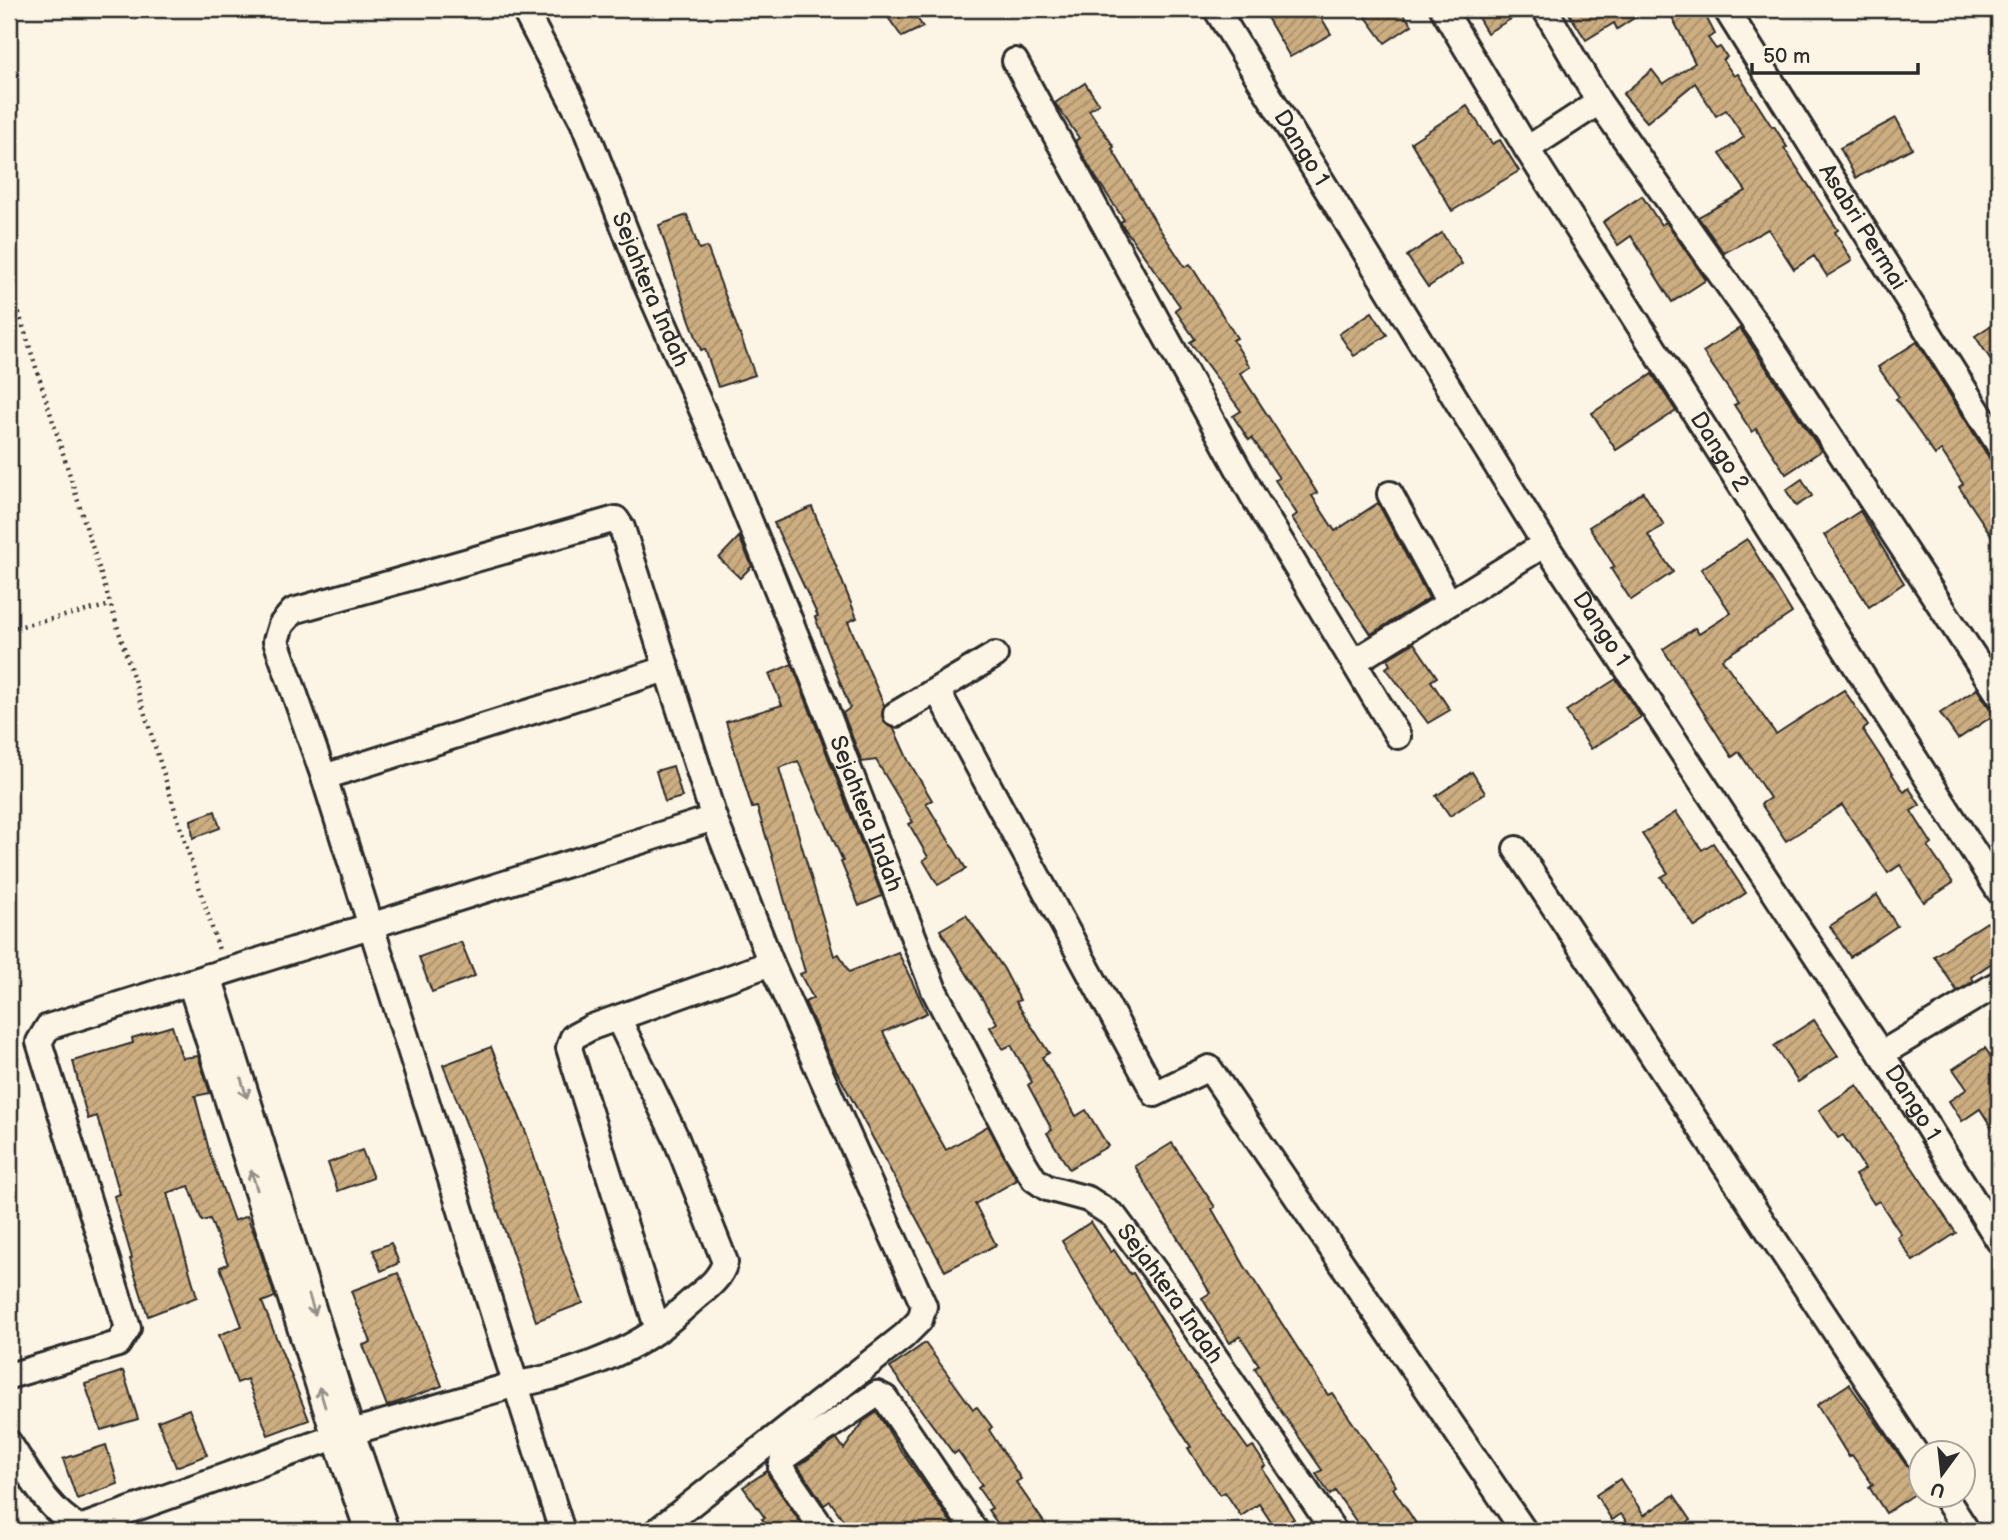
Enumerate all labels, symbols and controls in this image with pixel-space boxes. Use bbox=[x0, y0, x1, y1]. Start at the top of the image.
scale bar bbox=[1752, 32, 1919, 76]
text: 50 m bbox=[1763, 44, 1810, 69]
street label: Dango 1 bbox=[1267, 105, 1335, 191]
street label: Asabri Permai bbox=[1812, 159, 1912, 295]
street label: Sejahtera Indah bbox=[606, 208, 695, 371]
street label: Dango 2 bbox=[1684, 407, 1755, 497]
street label: Dango 1 bbox=[1566, 586, 1636, 672]
street label: Sejahtera Indah bbox=[823, 732, 909, 896]
street label: Dango 1 bbox=[1878, 1060, 1947, 1146]
one-way arrow bbox=[238, 1077, 251, 1099]
one-way arrow bbox=[246, 1170, 259, 1192]
street label: Sejahtera Indah bbox=[1111, 1218, 1229, 1369]
one-way arrow bbox=[306, 1294, 319, 1316]
one-way arrow bbox=[315, 1386, 328, 1408]
north arrow bbox=[1906, 1438, 1976, 1508]
text: U bbox=[1928, 1476, 1947, 1502]

